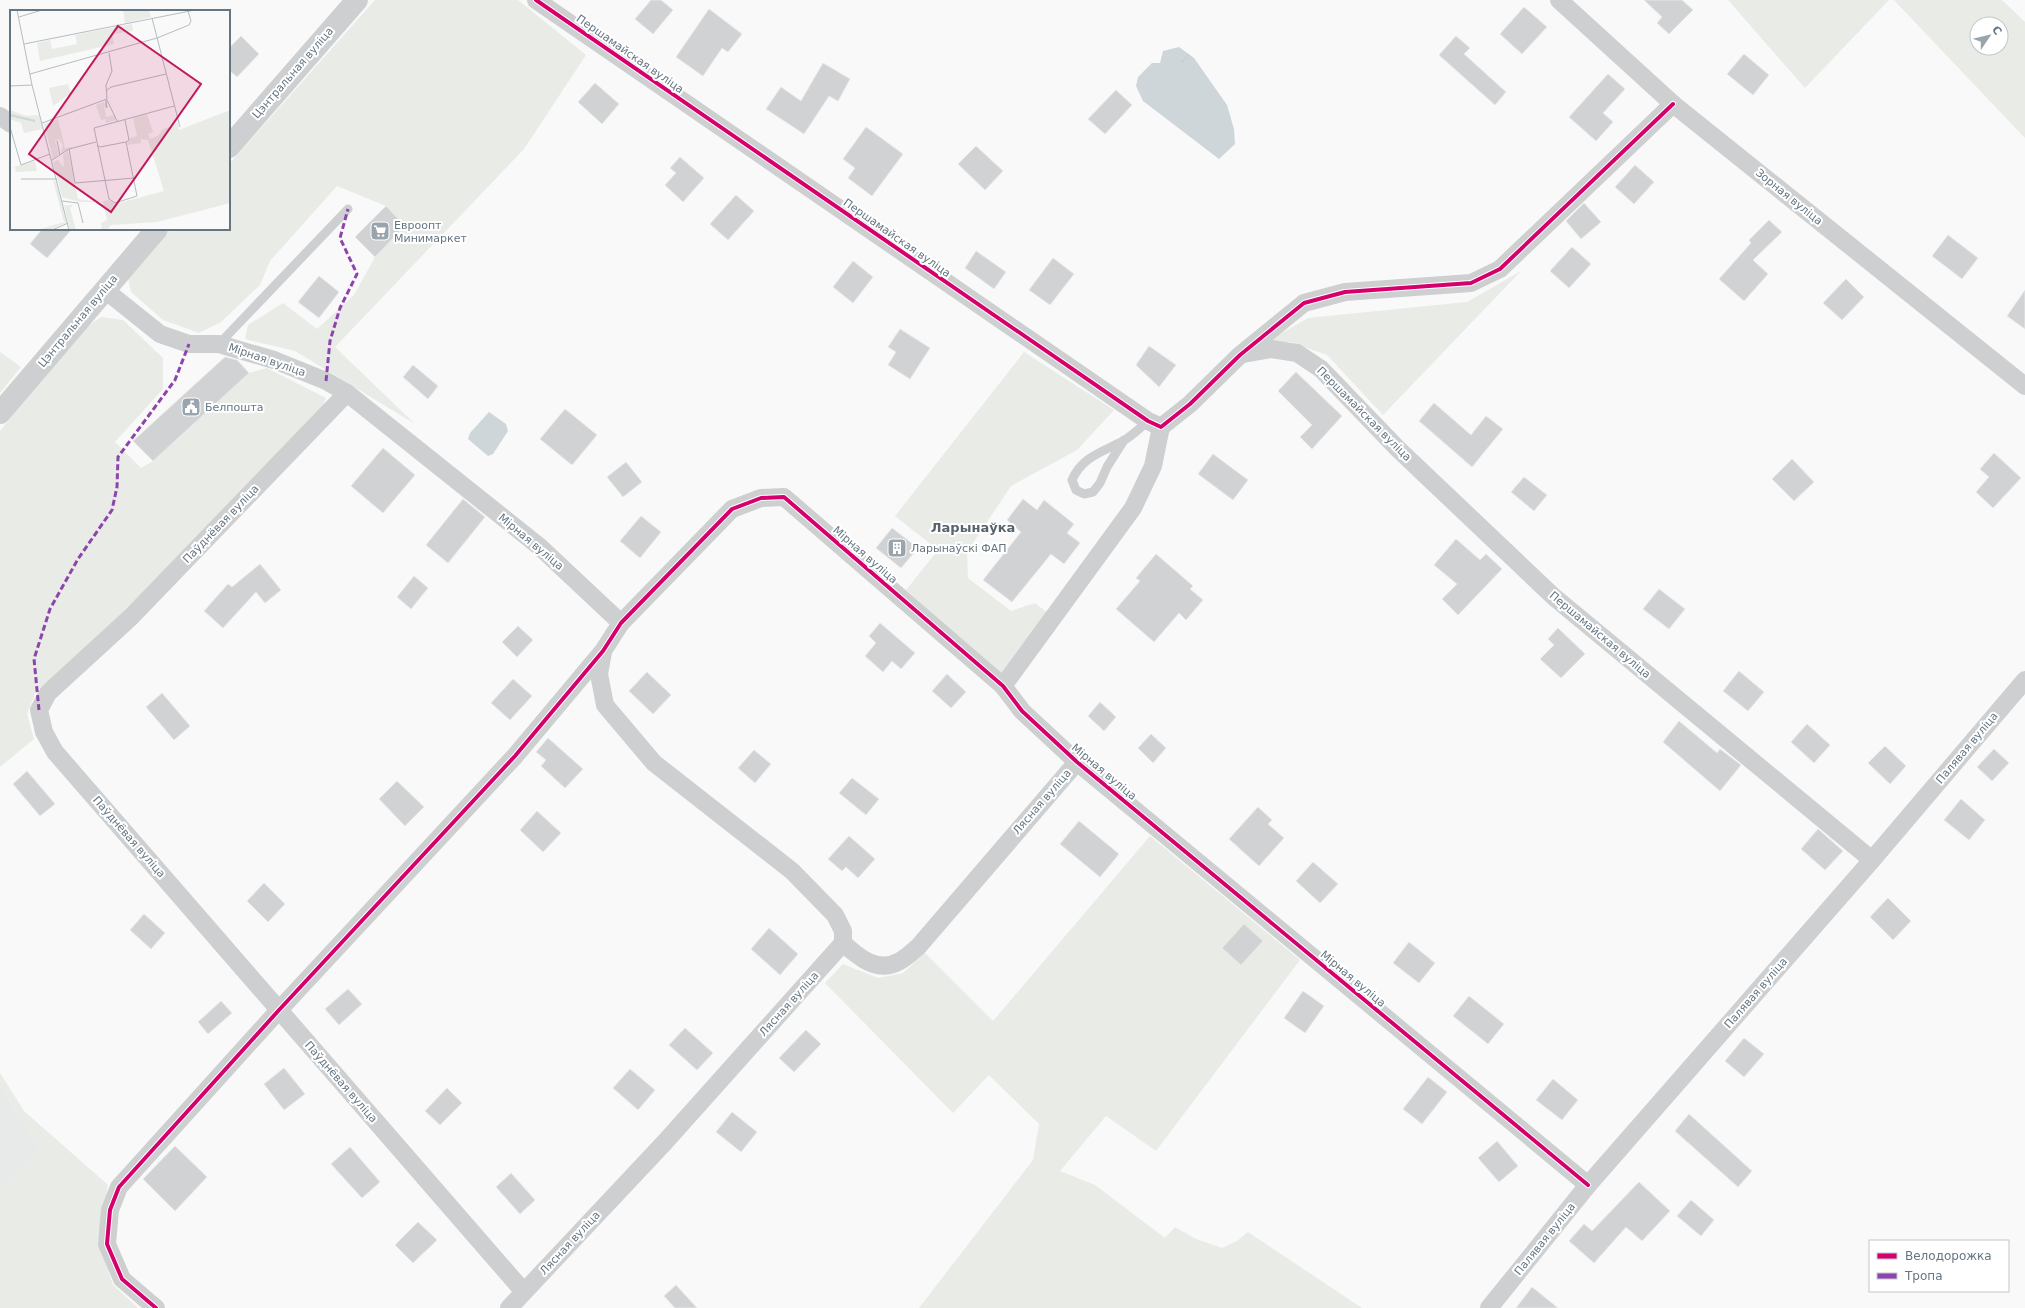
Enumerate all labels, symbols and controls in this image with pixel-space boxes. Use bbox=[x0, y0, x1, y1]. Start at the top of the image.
inset map bbox=[10, 10, 230, 230]
street label: Першамайская вуліца bbox=[574, 12, 686, 96]
north arrow bbox=[1969, 16, 2009, 56]
text: С bbox=[1989, 24, 2004, 38]
street label: Цэнтральная вуліца bbox=[250, 25, 336, 121]
street label: Зорная вуліца bbox=[1753, 166, 1825, 228]
street label: Першамайская вуліца bbox=[841, 196, 953, 280]
place label: Евроопт Минимаркет bbox=[394, 219, 467, 245]
supermarket icon: Евроопт Минимаркет bbox=[369, 220, 391, 242]
street label: Цэнтральная вуліца bbox=[35, 272, 121, 370]
street label: Мірная вуліца bbox=[227, 341, 307, 379]
street label: Першамайская вуліца bbox=[1314, 364, 1414, 464]
public building icon: Белпошта bbox=[180, 396, 202, 418]
place label: Белпошта bbox=[205, 401, 263, 414]
street label: Паўднёвая вуліца bbox=[180, 482, 262, 566]
street label: Мірная вуліца bbox=[496, 511, 566, 573]
district label: Ларынаўка bbox=[931, 520, 1015, 535]
street label: Мірная вуліца bbox=[830, 524, 900, 586]
building icon: Ларынаўскі ФАП bbox=[886, 537, 908, 559]
place label: Ларынаўскі ФАП bbox=[911, 542, 1007, 555]
street label: Першамайская вуліца bbox=[1547, 589, 1653, 681]
street label: Палявая вуліца bbox=[1933, 710, 2001, 786]
street label: Мірная вуліца bbox=[1069, 741, 1139, 803]
street label: Лясная вуліца bbox=[1010, 767, 1074, 837]
street label: Паўднёвая вуліца bbox=[90, 794, 168, 880]
street label: Мірная вуліца bbox=[1318, 948, 1388, 1010]
street label: Палявая вуліца bbox=[1722, 955, 1790, 1031]
street label: Лясная вуліца bbox=[757, 969, 821, 1039]
street label: Паўднёвая вуліца bbox=[302, 1039, 380, 1125]
street label: Палявая вуліца bbox=[1512, 1200, 1578, 1278]
street label: Лясная вуліца bbox=[537, 1208, 603, 1278]
legend bbox=[1869, 1240, 2009, 1292]
text: Велодорожка bbox=[1905, 1249, 1992, 1263]
text: Тропа bbox=[1904, 1269, 1943, 1283]

